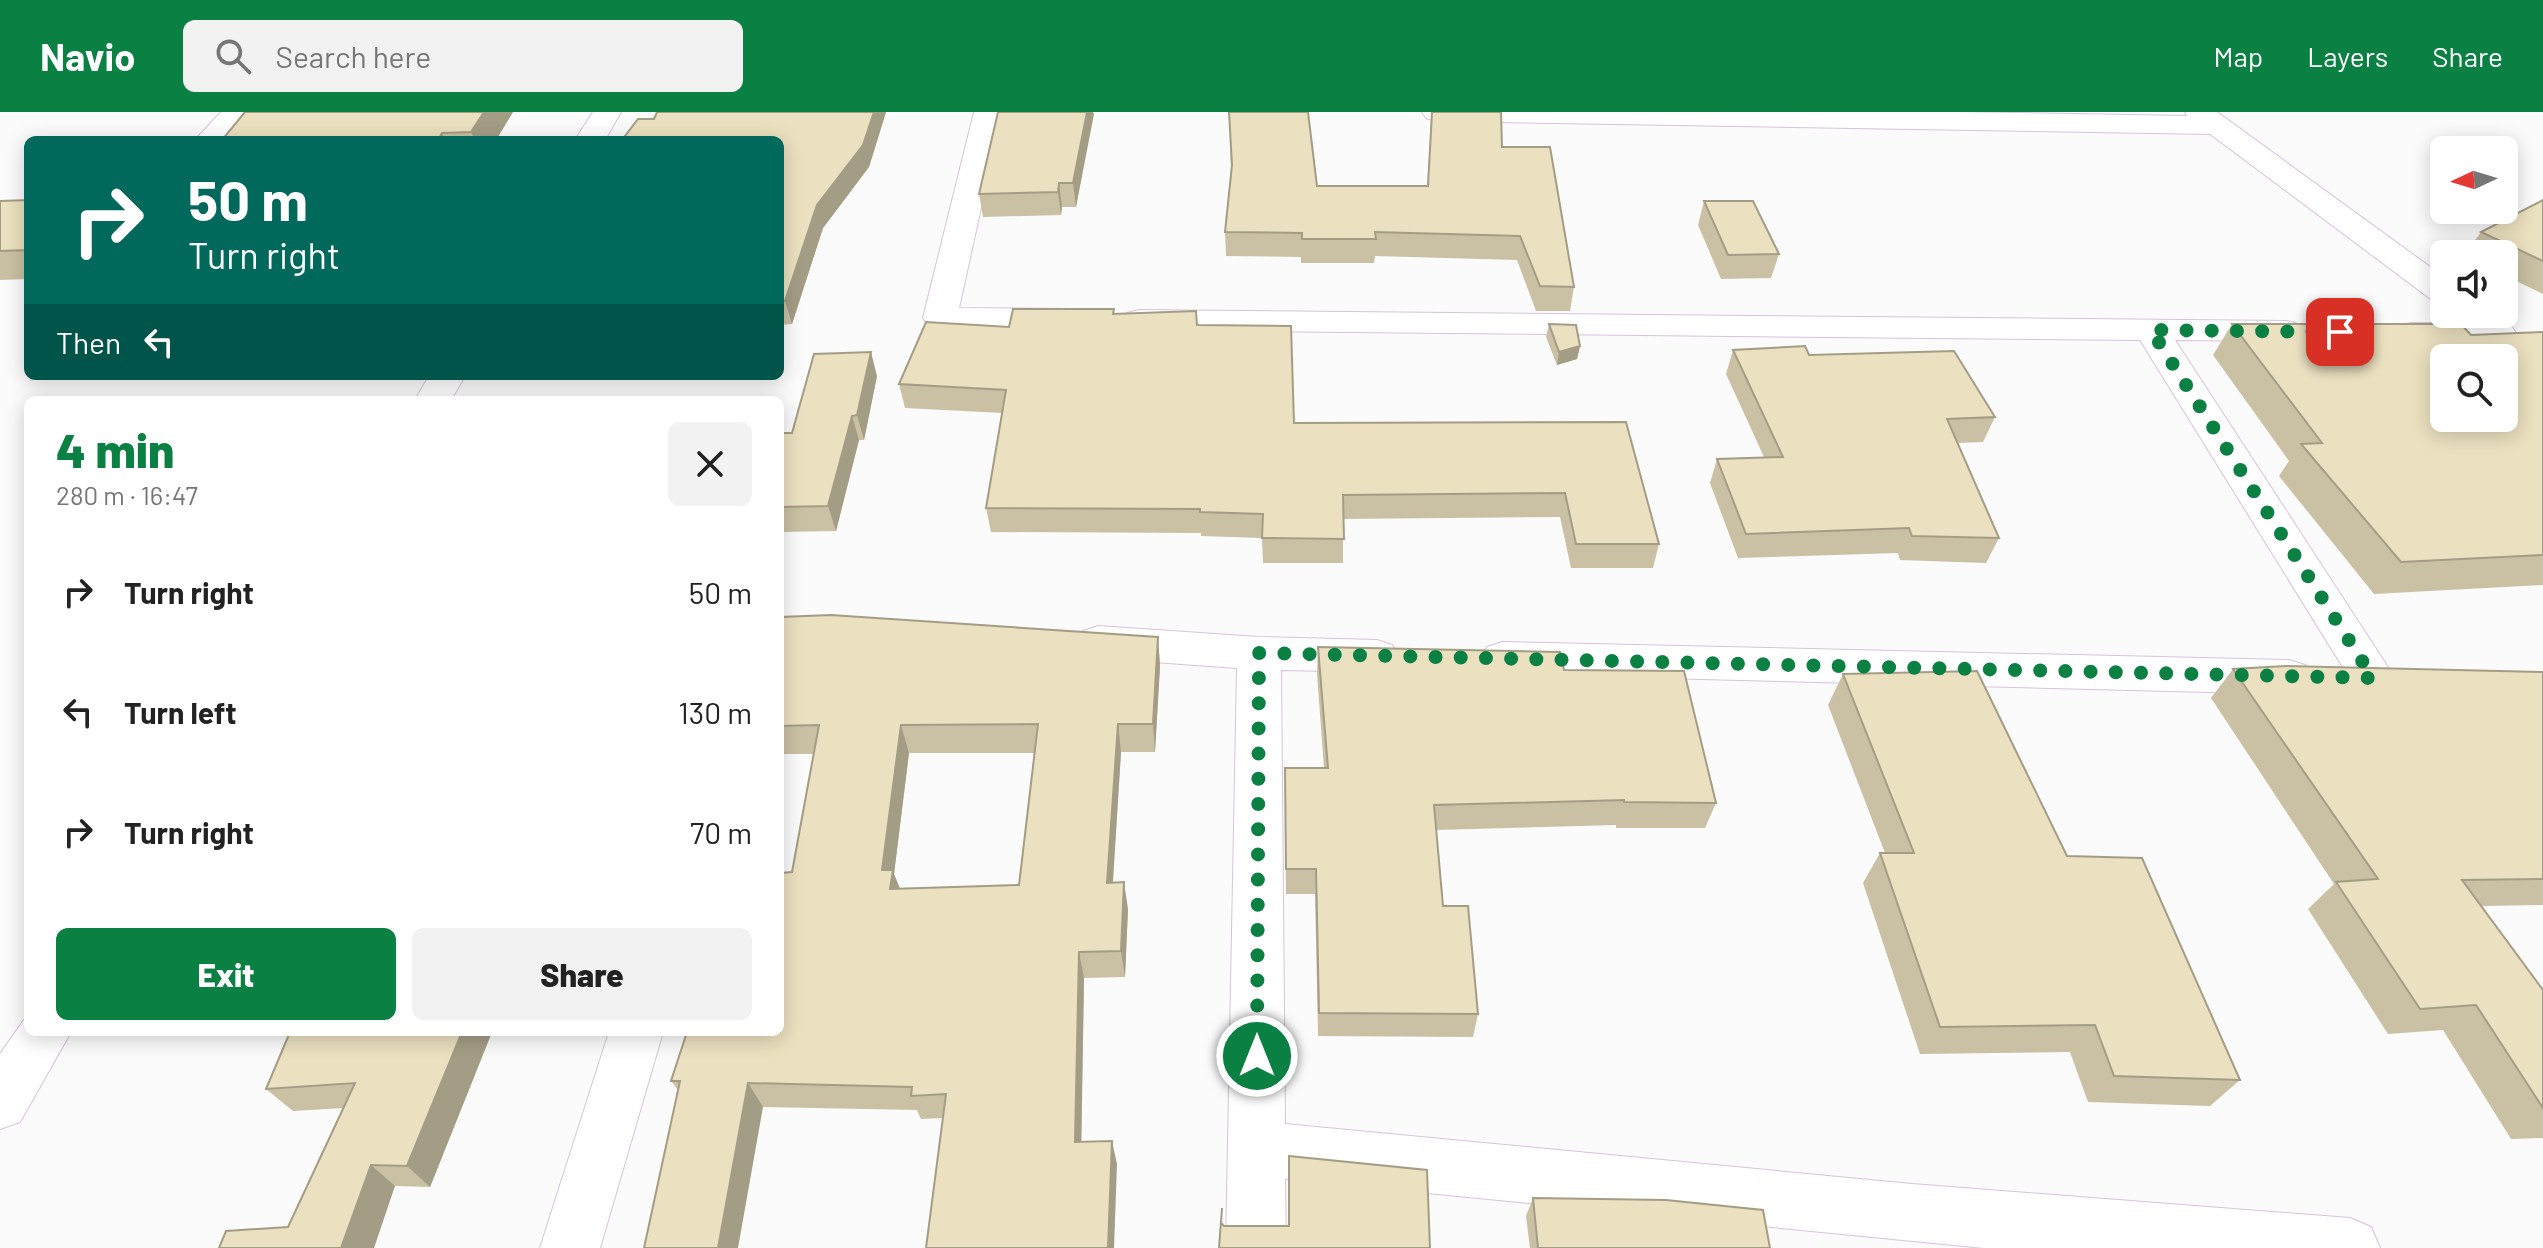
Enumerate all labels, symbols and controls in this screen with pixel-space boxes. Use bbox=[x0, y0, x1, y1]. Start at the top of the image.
search box bbox=[183, 20, 743, 92]
text: Navio bbox=[40, 33, 135, 79]
icon: search bbox=[211, 34, 255, 78]
text: Search here bbox=[275, 38, 431, 74]
text: Map bbox=[2213, 39, 2263, 73]
text: Layers bbox=[2307, 39, 2388, 73]
text: Share bbox=[2432, 39, 2503, 73]
north arrow bbox=[2430, 136, 2518, 224]
map controls bbox=[2430, 136, 2518, 432]
text: 50 m bbox=[188, 165, 308, 232]
icon: right bbox=[56, 168, 160, 272]
text: Turn right bbox=[188, 233, 340, 276]
button: sound bbox=[2430, 240, 2518, 328]
pin bbox=[2306, 298, 2374, 366]
icon: arrive bbox=[2318, 310, 2362, 354]
icon: left bbox=[137, 320, 181, 364]
text: Then bbox=[56, 324, 121, 360]
button: search bbox=[2430, 344, 2518, 432]
text: 4 min bbox=[56, 420, 174, 478]
button: close bbox=[668, 422, 752, 506]
text: 280 m · 16:47 bbox=[56, 479, 198, 510]
icon: right bbox=[56, 570, 100, 614]
text: Turn right bbox=[124, 574, 254, 610]
text: 50 m bbox=[689, 574, 752, 610]
icon: left bbox=[56, 690, 100, 734]
text: Turn left bbox=[124, 694, 237, 730]
text: 130 m bbox=[678, 694, 752, 730]
icon: right bbox=[56, 810, 100, 854]
text: Turn right bbox=[124, 814, 254, 850]
text: 70 m bbox=[690, 814, 752, 850]
button: Exit bbox=[56, 928, 396, 1020]
button: Share bbox=[412, 928, 752, 1020]
position arrow bbox=[1215, 1014, 1299, 1098]

